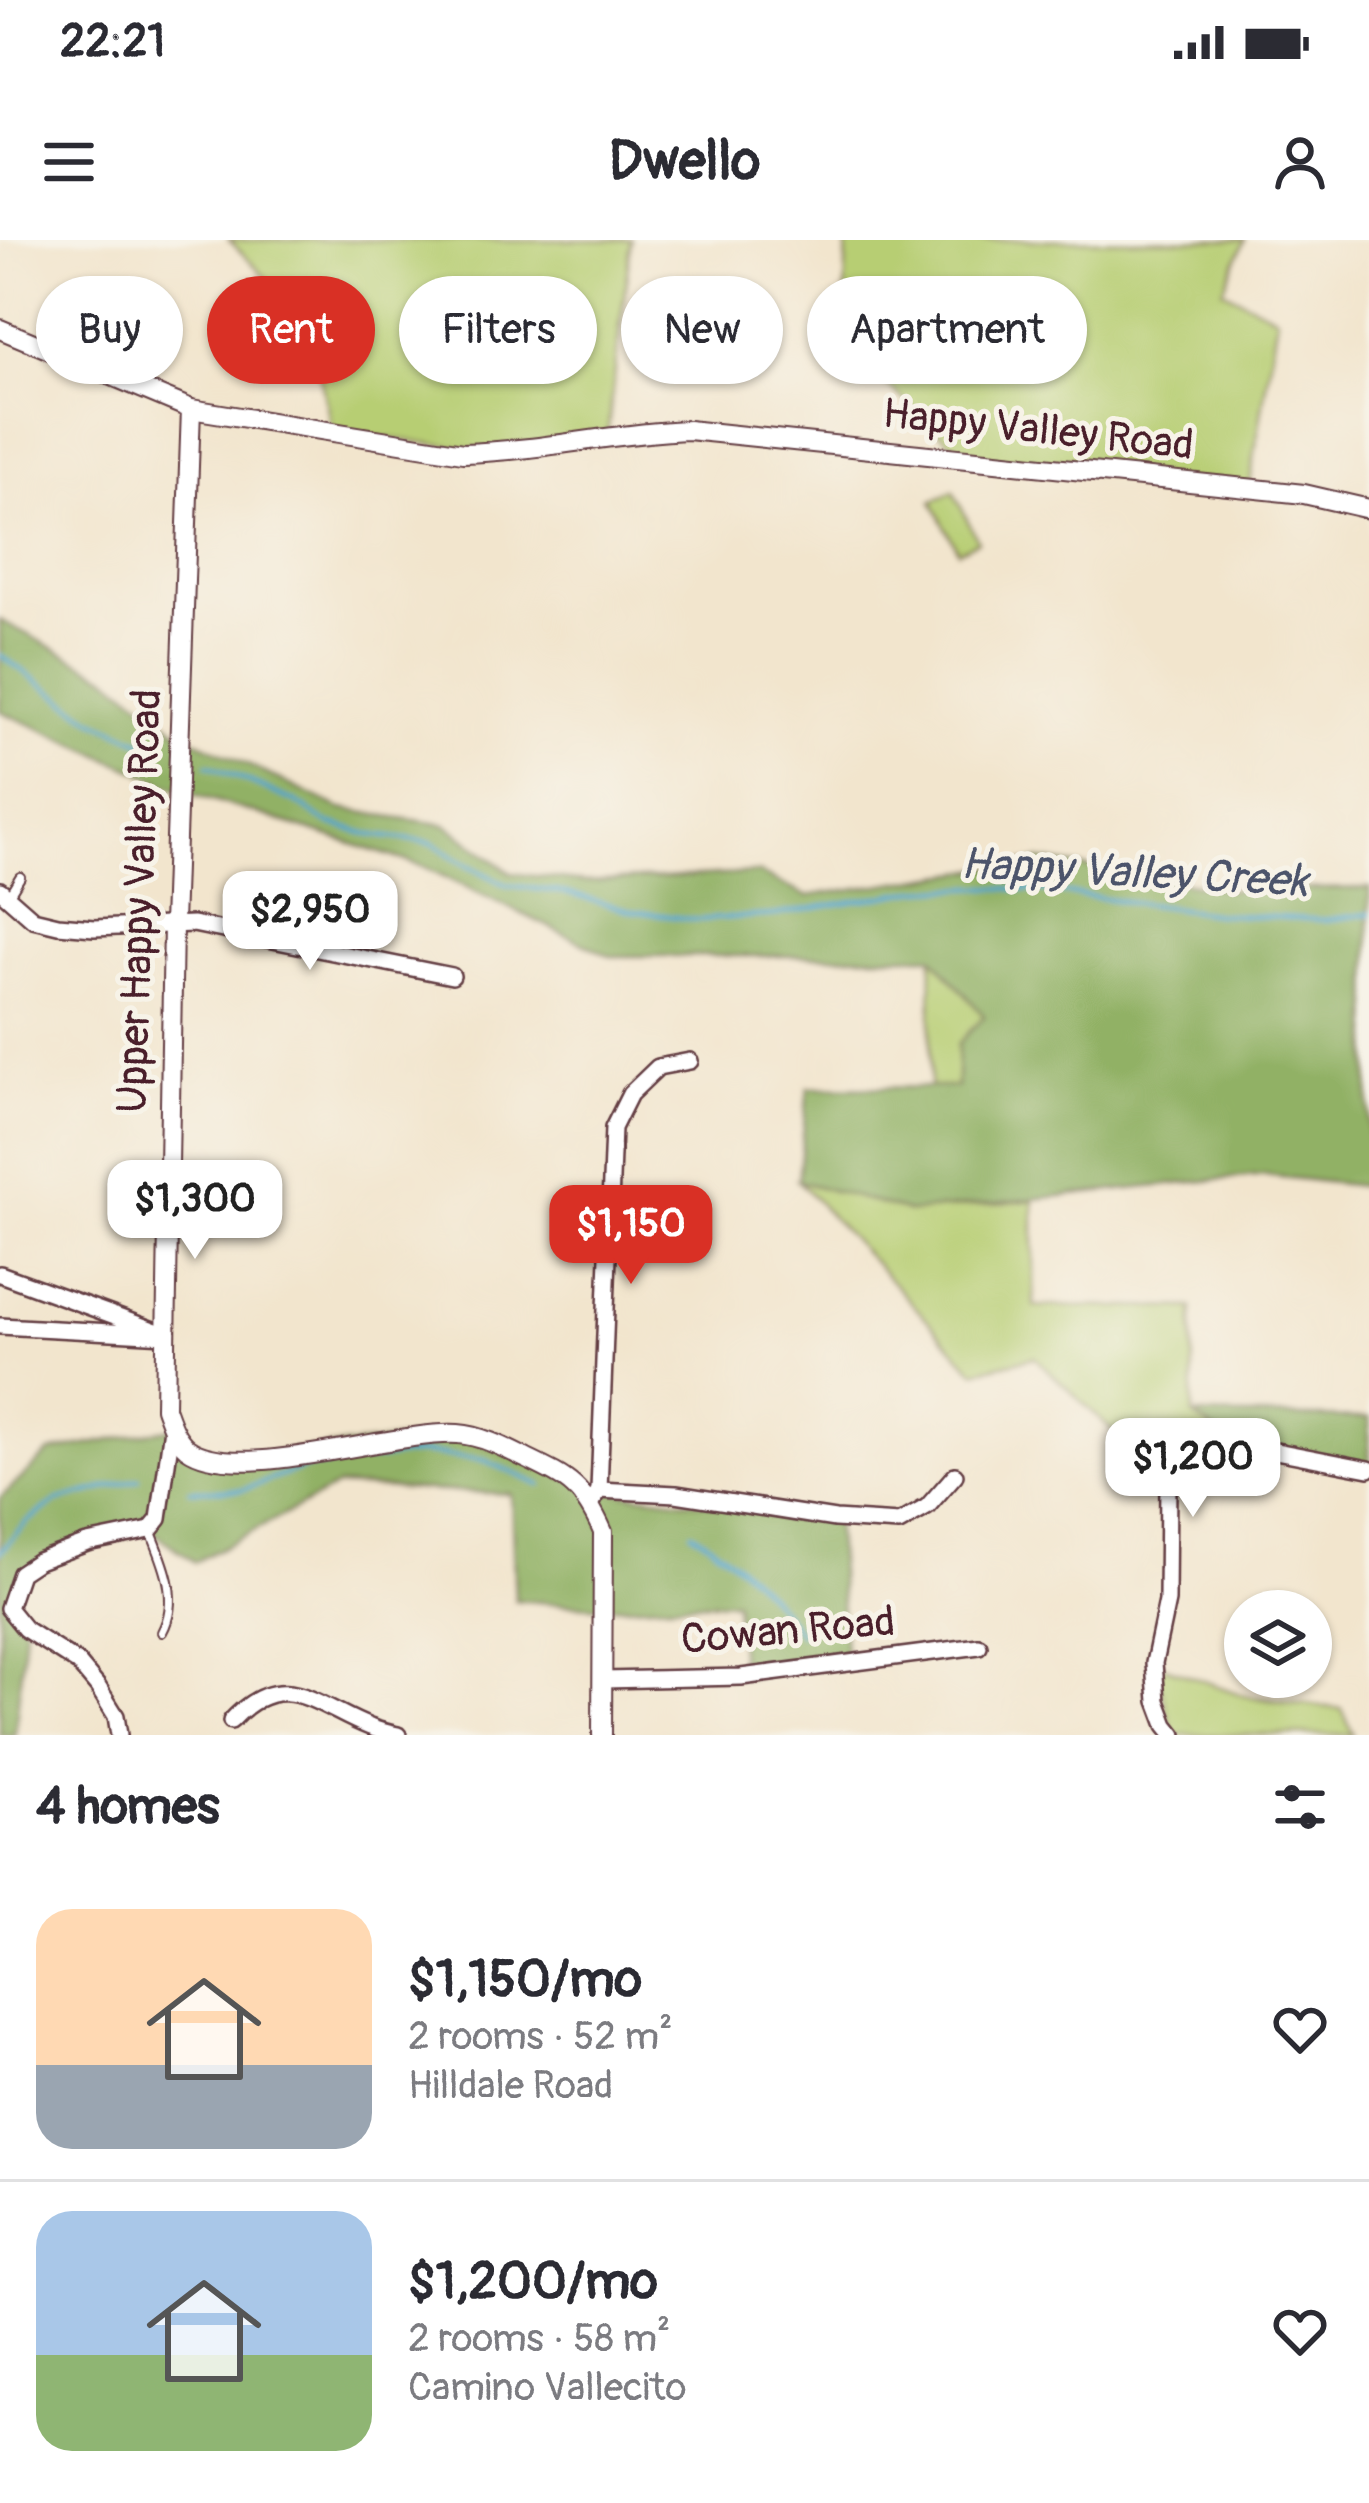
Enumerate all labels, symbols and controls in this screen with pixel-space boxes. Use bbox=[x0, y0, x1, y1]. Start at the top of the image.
text: 22:21 bbox=[60, 14, 165, 70]
text: Dwello bbox=[609, 128, 760, 196]
icon: menu bbox=[36, 129, 102, 195]
icon: person bbox=[1267, 129, 1333, 195]
chip: Buy bbox=[36, 276, 183, 384]
chip: Rent bbox=[207, 276, 375, 384]
chip: Filters bbox=[399, 276, 597, 384]
chip: New bbox=[621, 276, 783, 384]
chip: Apartment bbox=[807, 276, 1087, 384]
street label: Happy Valley Road bbox=[880, 388, 1196, 472]
street label: Upper Happy Valley Road bbox=[107, 688, 173, 1114]
water label: Happy Valley Creek bbox=[959, 836, 1313, 910]
pin: $2,950 bbox=[212, 871, 408, 973]
text: $2,950 bbox=[250, 885, 370, 934]
pin: $1,300 bbox=[97, 1160, 293, 1262]
text: $1,300 bbox=[134, 1174, 256, 1223]
pin: $1,150 bbox=[533, 1185, 729, 1287]
text: $1,150 bbox=[576, 1199, 686, 1248]
pin: $1,200 bbox=[1095, 1418, 1291, 1520]
text: $1,200 bbox=[1132, 1432, 1254, 1481]
map controls bbox=[1224, 1590, 1332, 1698]
button: layers bbox=[1224, 1590, 1332, 1698]
street label: Cowan Road bbox=[679, 1596, 897, 1666]
icon: filters bbox=[1267, 1774, 1333, 1840]
text: 4 homes bbox=[36, 1775, 220, 1839]
text: $1,150/mo bbox=[408, 1948, 642, 2012]
icon: home bbox=[132, 1957, 276, 2101]
icon: heart bbox=[1267, 1996, 1333, 2062]
text: 2 rooms · 52 m² bbox=[408, 2012, 673, 2061]
text: Hilldale Road bbox=[408, 2061, 613, 2110]
text: $1,200/mo bbox=[408, 2250, 658, 2314]
icon: home bbox=[132, 2259, 276, 2403]
icon: heart bbox=[1267, 2298, 1333, 2364]
text: 2 rooms · 58 m² bbox=[408, 2314, 670, 2363]
text: Camino Vallecito bbox=[408, 2363, 686, 2412]

